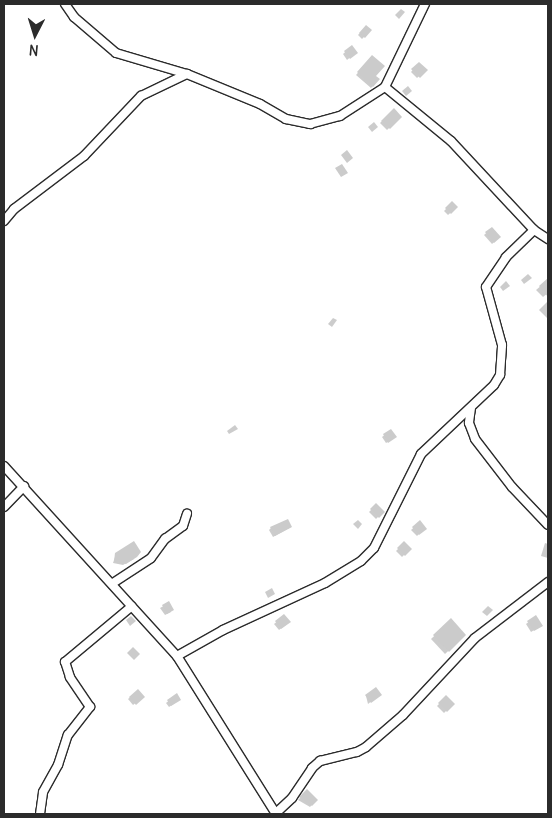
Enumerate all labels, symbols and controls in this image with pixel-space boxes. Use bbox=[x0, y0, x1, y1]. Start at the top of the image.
north arrow bbox=[10, 10, 60, 60]
text: N bbox=[28, 41, 39, 59]

